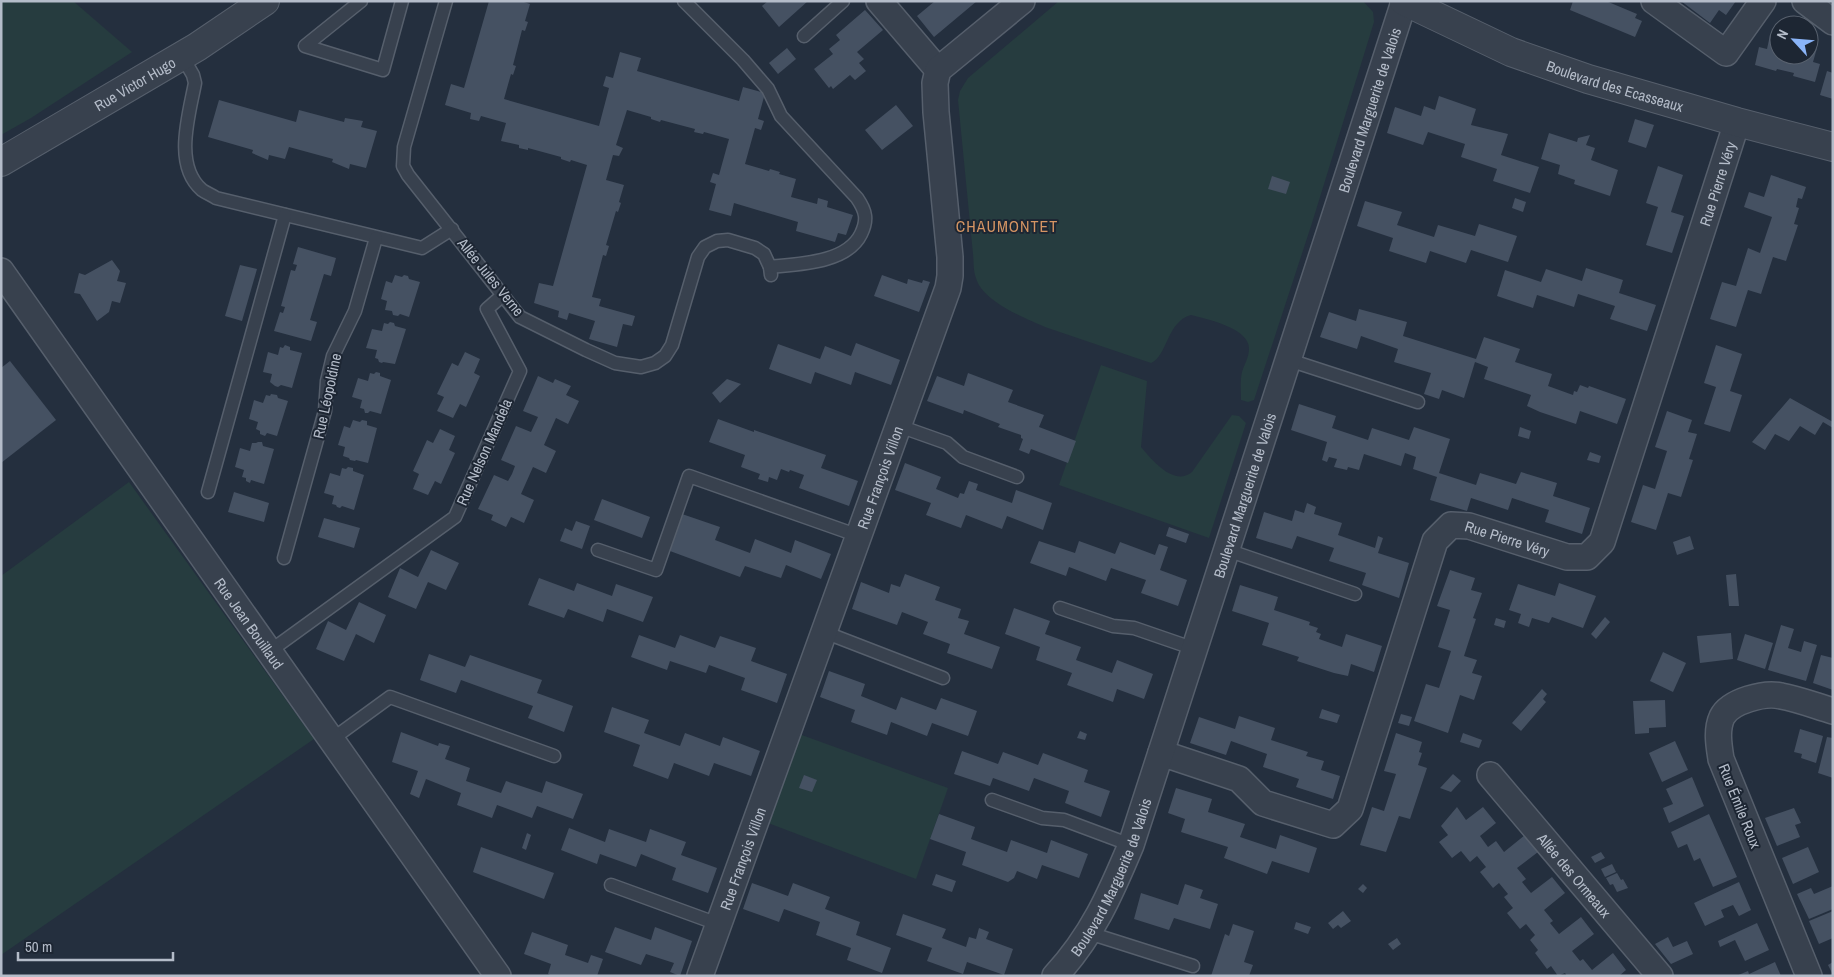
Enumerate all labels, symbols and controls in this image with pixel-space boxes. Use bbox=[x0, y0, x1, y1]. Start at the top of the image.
north arrow bbox=[1769, 15, 1819, 65]
street label: Boulevard Marguerite de Valois bbox=[1333, 25, 1406, 195]
text: N bbox=[1772, 27, 1792, 42]
street label: Rue Victor Hugo bbox=[90, 51, 179, 116]
street label: Boulevard des Ecasseaux bbox=[1544, 55, 1687, 117]
street label: Rue Pierre Véry bbox=[1694, 138, 1741, 229]
district label: CHAUMONTET bbox=[956, 215, 1058, 237]
street label: Allée Jules Verne bbox=[452, 233, 529, 321]
street label: Rue Léopoldine bbox=[308, 351, 346, 441]
street label: Rue Nelson Mandela bbox=[451, 395, 517, 509]
street label: Boulevard Marguerite de Valois bbox=[1208, 410, 1281, 580]
street label: Rue François Villon bbox=[852, 423, 908, 532]
street label: Rue Pierre Véry bbox=[1462, 515, 1553, 562]
street label: Rue Jean Bouillaud bbox=[210, 573, 289, 673]
street label: Rue Émile Roux bbox=[1713, 761, 1767, 852]
street label: Boulevard Marguerite de Valois bbox=[1065, 795, 1156, 960]
street label: Rue François Villon bbox=[714, 804, 771, 913]
street label: Allée des Ormeaux bbox=[1532, 828, 1617, 922]
scale bar bbox=[18, 930, 172, 962]
text: 50 m bbox=[25, 936, 52, 957]

